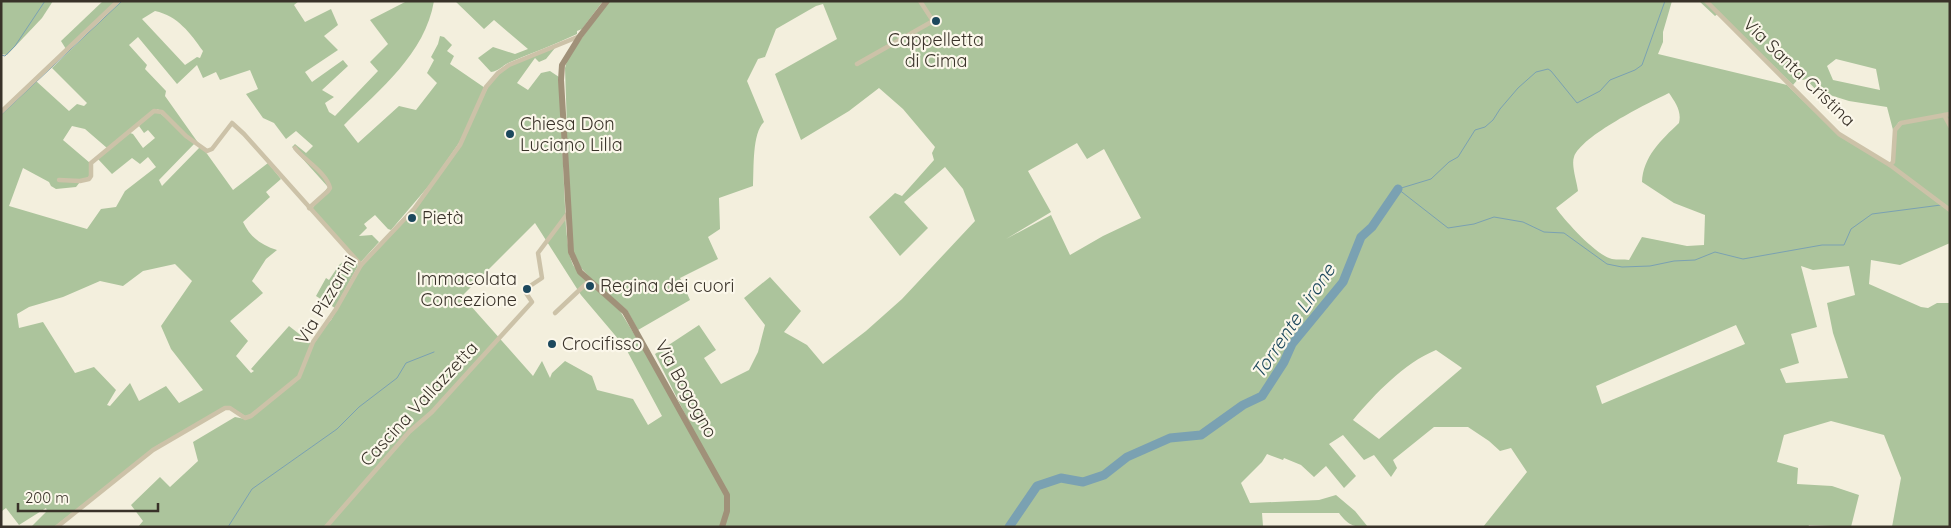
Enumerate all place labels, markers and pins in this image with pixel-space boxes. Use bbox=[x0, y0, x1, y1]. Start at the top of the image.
marker: Cappelletta di Cima bbox=[930, 15, 942, 27]
place label: Cappelletta di Cima bbox=[888, 28, 984, 72]
place label: Chiesa Don Luciano Lilla bbox=[520, 112, 623, 156]
marker: Chiesa Don Luciano Lilla bbox=[504, 128, 516, 140]
place label: Pietà bbox=[422, 206, 464, 229]
marker: Pietà bbox=[406, 212, 418, 224]
place label: Immacolata Concezione bbox=[417, 267, 517, 311]
place label: Regina dei cuori bbox=[600, 274, 734, 297]
marker: Regina dei cuori bbox=[584, 280, 596, 292]
marker: Immacolata Concezione bbox=[521, 283, 533, 295]
place label: Crocifisso bbox=[562, 332, 642, 355]
marker: Crocifisso bbox=[546, 338, 558, 350]

